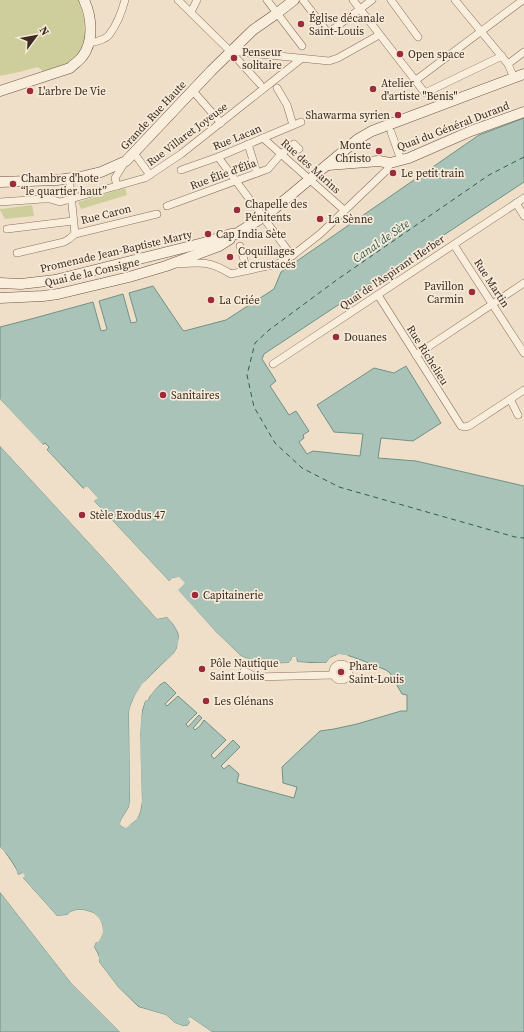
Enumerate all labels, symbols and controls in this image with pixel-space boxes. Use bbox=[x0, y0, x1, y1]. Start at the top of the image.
place label: Église décanale Saint-Louis bbox=[309, 11, 385, 39]
north arrow bbox=[16, 16, 56, 56]
marker: Église décanale Saint-Louis bbox=[296, 19, 306, 29]
text: N bbox=[36, 24, 53, 38]
place label: Penseur solitaire bbox=[242, 45, 282, 73]
place label: Open space bbox=[408, 47, 465, 62]
marker: Open space bbox=[395, 49, 405, 59]
marker: Penseur solitaire bbox=[229, 53, 239, 63]
place label: Atelier d'artiste "Benis" bbox=[381, 76, 457, 104]
street label: Grande Rue Haute bbox=[117, 77, 190, 153]
place label: L'arbre De Vie bbox=[38, 84, 106, 99]
marker: Atelier d'artiste "Benis" bbox=[368, 84, 378, 94]
marker: L'arbre De Vie bbox=[25, 86, 35, 96]
street label: Quai du Général Durand bbox=[395, 98, 512, 155]
street label: Rue Villaret Joyeuse bbox=[144, 99, 231, 170]
place label: Shawarma syrien bbox=[305, 108, 390, 123]
marker: Shawarma syrien bbox=[393, 110, 403, 120]
street label: Rue Lacan bbox=[211, 121, 264, 154]
street label: Rue des Marins bbox=[278, 136, 344, 197]
place label: Monte Christo bbox=[335, 138, 371, 166]
marker: Monte Christo bbox=[374, 146, 384, 156]
street label: Rue Élie d'Élia bbox=[188, 155, 259, 193]
place label: Le petit train bbox=[401, 166, 465, 181]
marker: Le petit train bbox=[388, 168, 398, 178]
place label: Chambre d'hote “le quartier haut” bbox=[21, 171, 107, 199]
marker: Chambre d'hote “le quartier haut” bbox=[8, 179, 18, 189]
place label: Chapelle des Pénitents bbox=[245, 197, 307, 225]
street label: Rue Caron bbox=[79, 201, 133, 228]
marker: Chapelle des Pénitents bbox=[232, 205, 242, 215]
place label: La Sènne bbox=[328, 212, 373, 227]
marker: La Sènne bbox=[315, 214, 325, 224]
water label: Canal de Sète bbox=[349, 215, 413, 266]
street label: Promenade Jean-Baptiste Marty bbox=[39, 227, 194, 276]
place label: Cap India Sète bbox=[216, 227, 287, 242]
marker: Cap India Sète bbox=[203, 229, 213, 239]
street label: Quai de l'Aspirant Herber bbox=[337, 231, 448, 313]
place label: Coquillages et crustacés bbox=[238, 244, 296, 272]
marker: Coquillages et crustacés bbox=[225, 252, 235, 262]
street label: Quai de la Consigne bbox=[43, 254, 141, 291]
street label: Rue Martin bbox=[470, 256, 513, 311]
place label: Pavillon Carmin bbox=[424, 279, 464, 307]
marker: Pavillon Carmin bbox=[467, 287, 477, 297]
place label: La Criée bbox=[219, 293, 260, 308]
marker: La Criée bbox=[206, 295, 216, 305]
street label: Rue Richelieu bbox=[403, 322, 452, 389]
place label: Douanes bbox=[344, 330, 387, 345]
marker: Douanes bbox=[331, 332, 341, 342]
place label: Sanitaires bbox=[171, 388, 220, 403]
marker: Sanitaires bbox=[158, 390, 168, 400]
place label: Stèle Exodus 47 bbox=[90, 508, 166, 523]
marker: Stèle Exodus 47 bbox=[77, 510, 87, 520]
place label: Capitainerie bbox=[203, 588, 264, 603]
marker: Capitainerie bbox=[190, 590, 200, 600]
place label: Pôle Nautique Saint Louis bbox=[210, 656, 279, 684]
place label: Phare Saint-Louis bbox=[349, 659, 404, 687]
marker: Pôle Nautique Saint Louis bbox=[197, 664, 207, 674]
marker: Phare Saint-Louis bbox=[336, 667, 346, 677]
place label: Les Glénans bbox=[214, 694, 274, 709]
marker: Les Glénans bbox=[201, 696, 211, 706]

